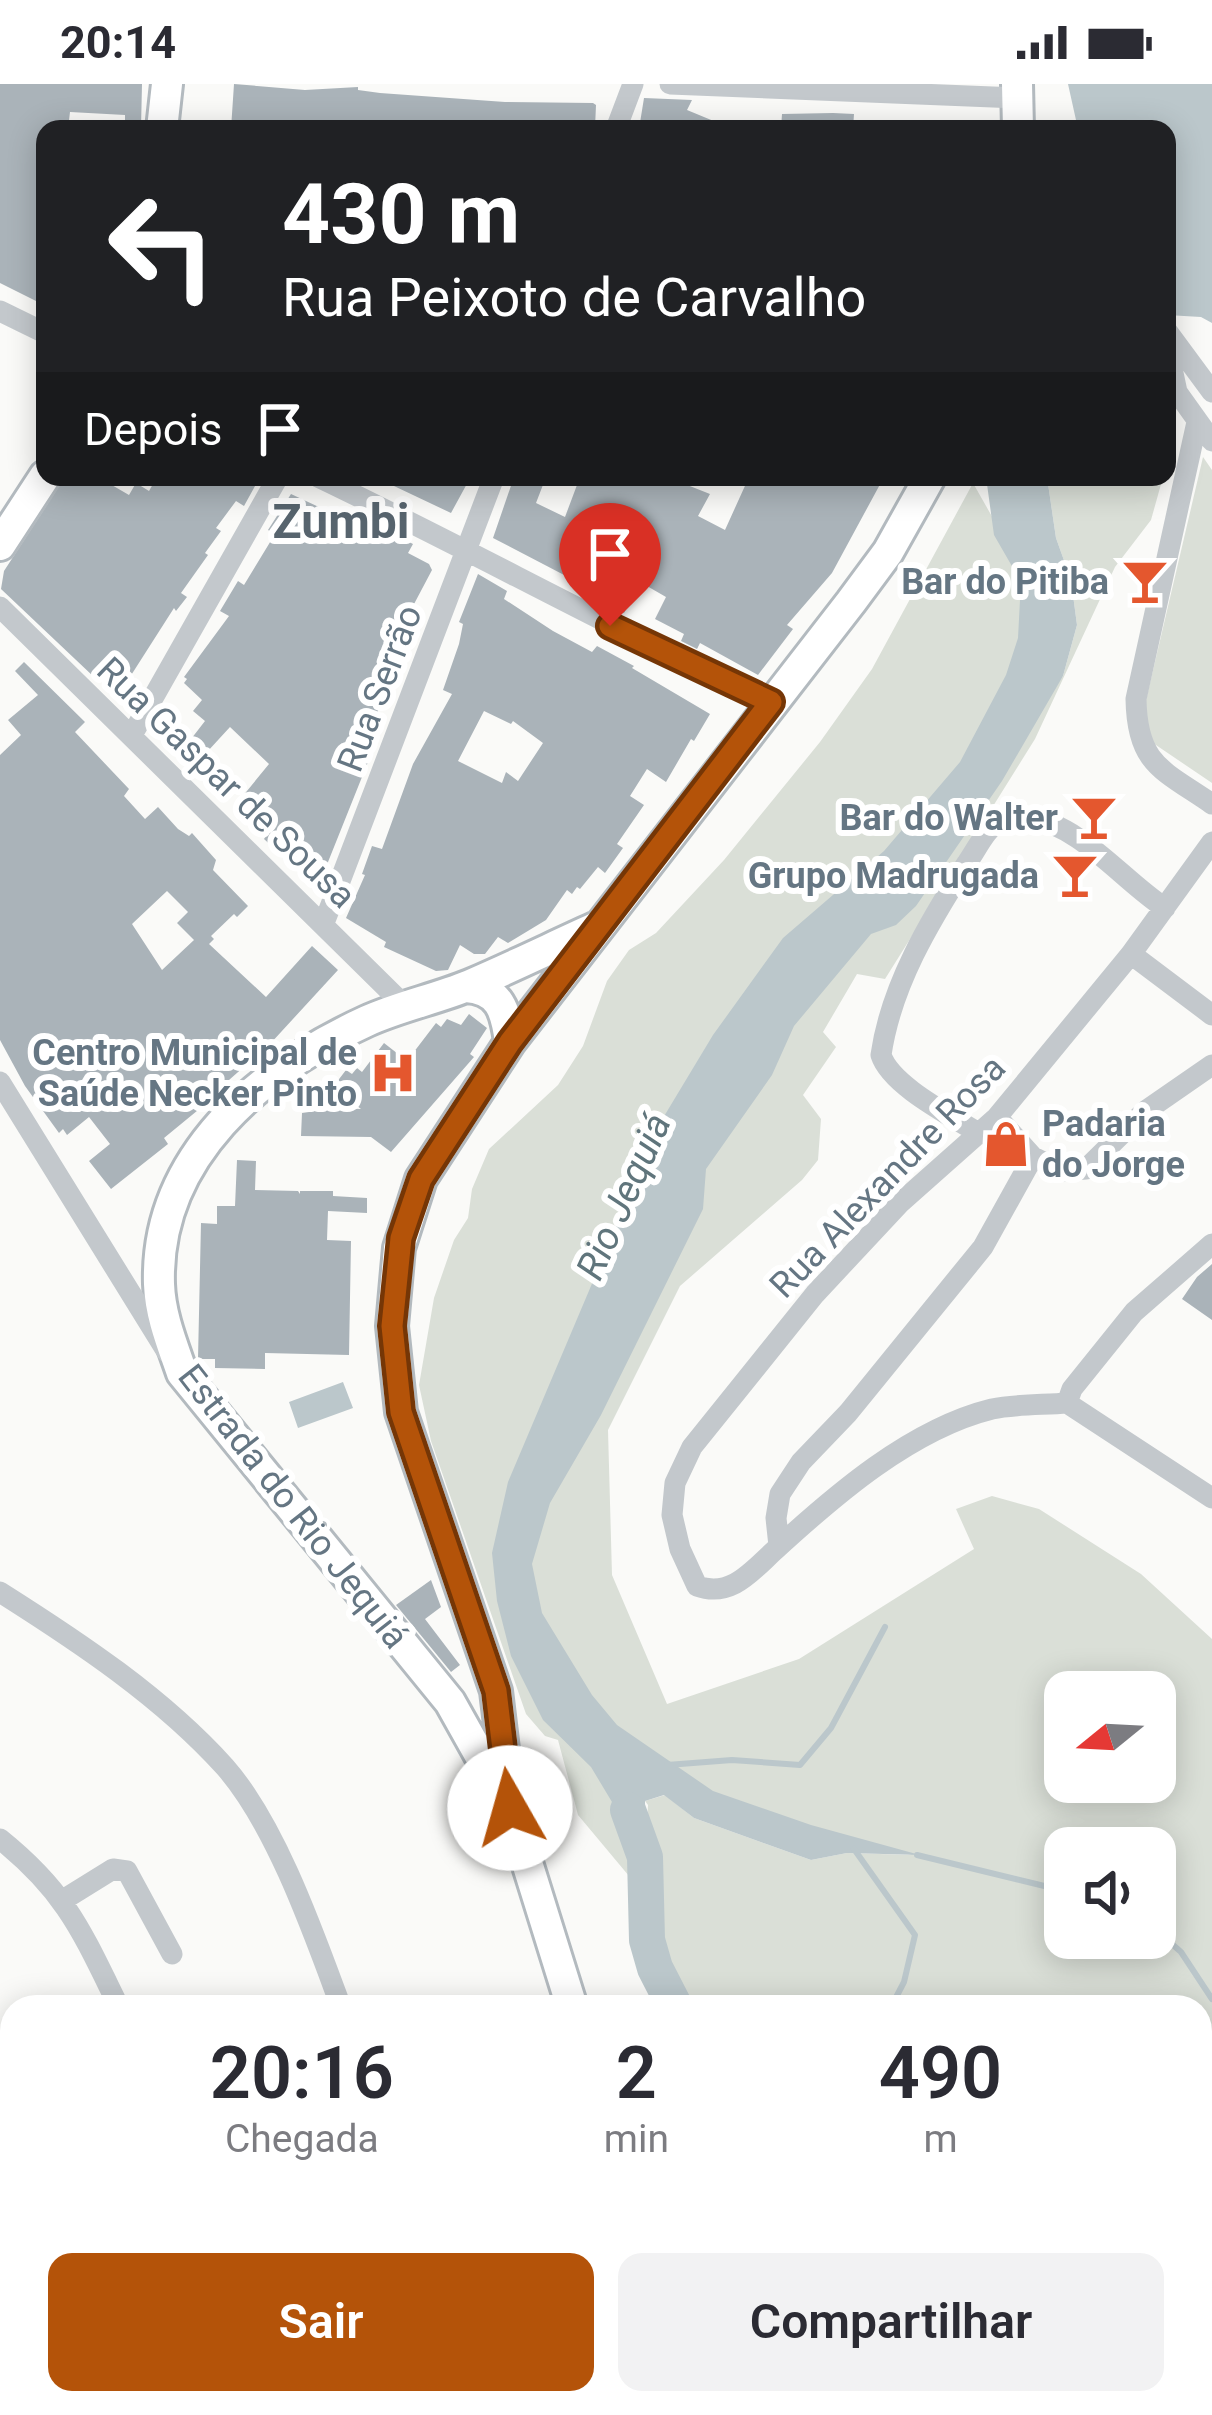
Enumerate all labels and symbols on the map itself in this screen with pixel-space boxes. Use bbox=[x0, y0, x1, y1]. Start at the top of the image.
district label: Zumbi bbox=[273, 493, 409, 550]
pin bbox=[559, 503, 661, 626]
bar icon: Bar do Pitiba bbox=[1120, 556, 1170, 606]
place label: Bar do Pitiba bbox=[901, 561, 1109, 603]
street label: Rua Serrão bbox=[329, 599, 431, 777]
street label: Rua Gaspar de Sousa bbox=[89, 649, 364, 917]
bar icon: Bar do Walter bbox=[1069, 792, 1119, 842]
place label: Bar do Walter bbox=[840, 797, 1058, 839]
bar icon: Grupo Madrugada bbox=[1050, 850, 1100, 900]
place label: Grupo Madrugada bbox=[748, 855, 1039, 897]
place label: Centro Municipal de Saúde Necker Pinto bbox=[32, 1032, 357, 1115]
street label: Rua Alexandre Rosa bbox=[761, 1047, 1014, 1306]
hospital icon: Centro Municipal de Saúde Necker Pinto bbox=[368, 1048, 418, 1098]
place label: Padaria do Jorge bbox=[1042, 1103, 1185, 1186]
water label: Rio Jequiá bbox=[567, 1106, 681, 1286]
shop icon: Padaria do Jorge bbox=[981, 1119, 1031, 1169]
street label: Estrada do Rio Jequiá bbox=[169, 1356, 417, 1657]
north arrow bbox=[1044, 1671, 1176, 1803]
position arrow bbox=[447, 1745, 573, 1871]

